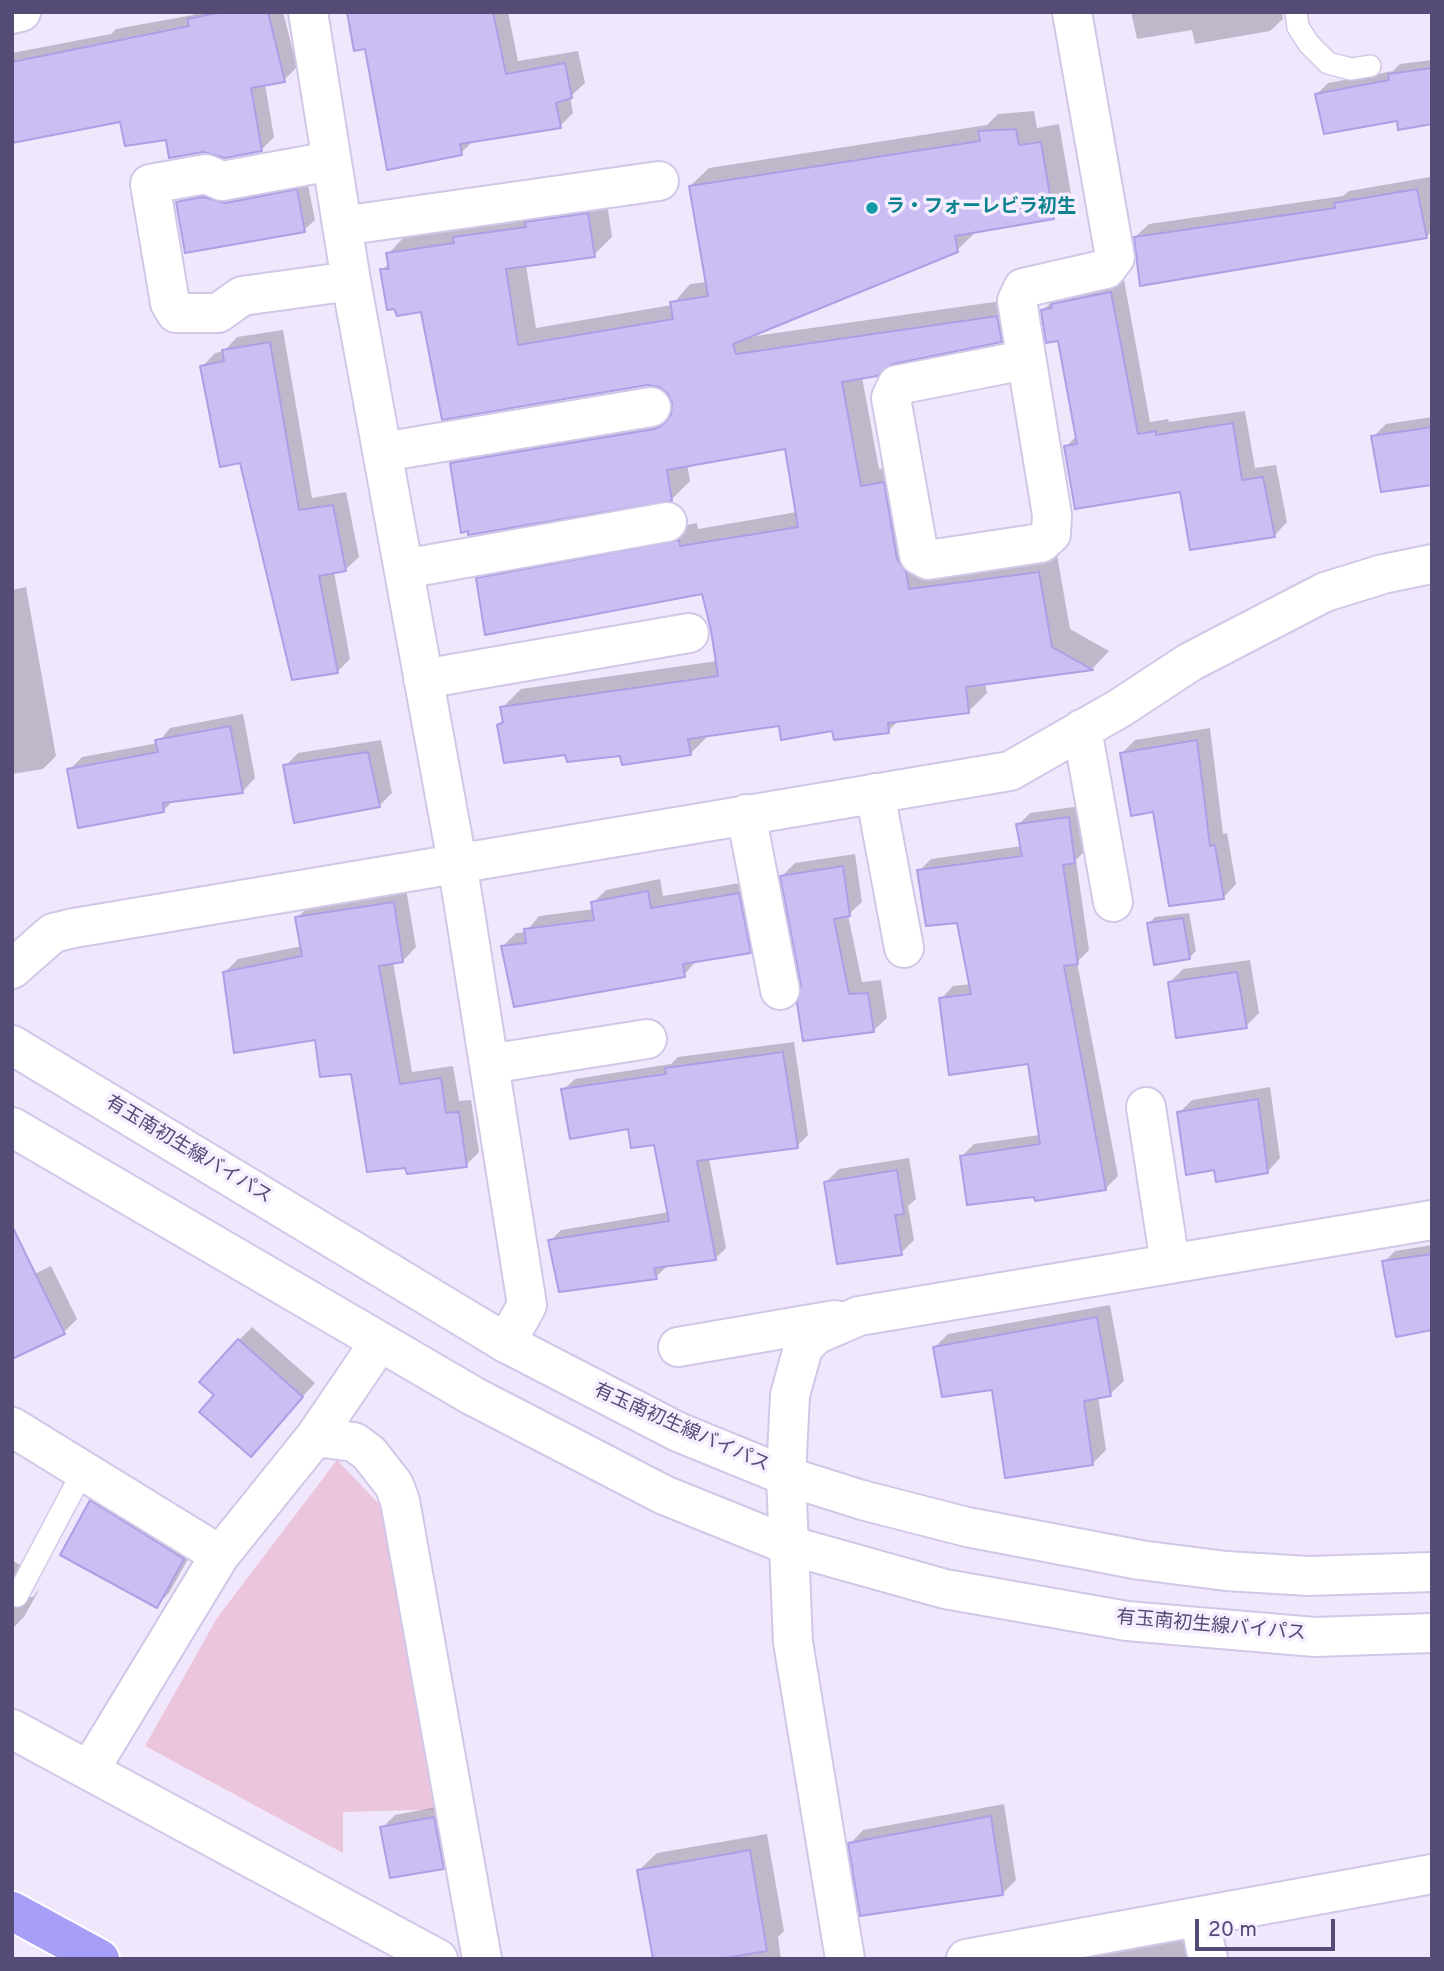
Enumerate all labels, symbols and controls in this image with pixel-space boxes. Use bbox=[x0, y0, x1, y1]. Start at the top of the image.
place label: ラ・フォーレビラ初生 bbox=[886, 197, 1076, 219]
marker: ラ・フォーレビラ初生 bbox=[864, 200, 880, 216]
street label: 有玉南初生線バイパス bbox=[101, 1092, 275, 1210]
street label: 有玉南初生線バイパス bbox=[590, 1380, 772, 1478]
street label: 有玉南初生線バイパス bbox=[1115, 1607, 1307, 1647]
scale bar bbox=[1199, 1904, 1339, 1948]
text: 20 m bbox=[1208, 1917, 1257, 1944]

